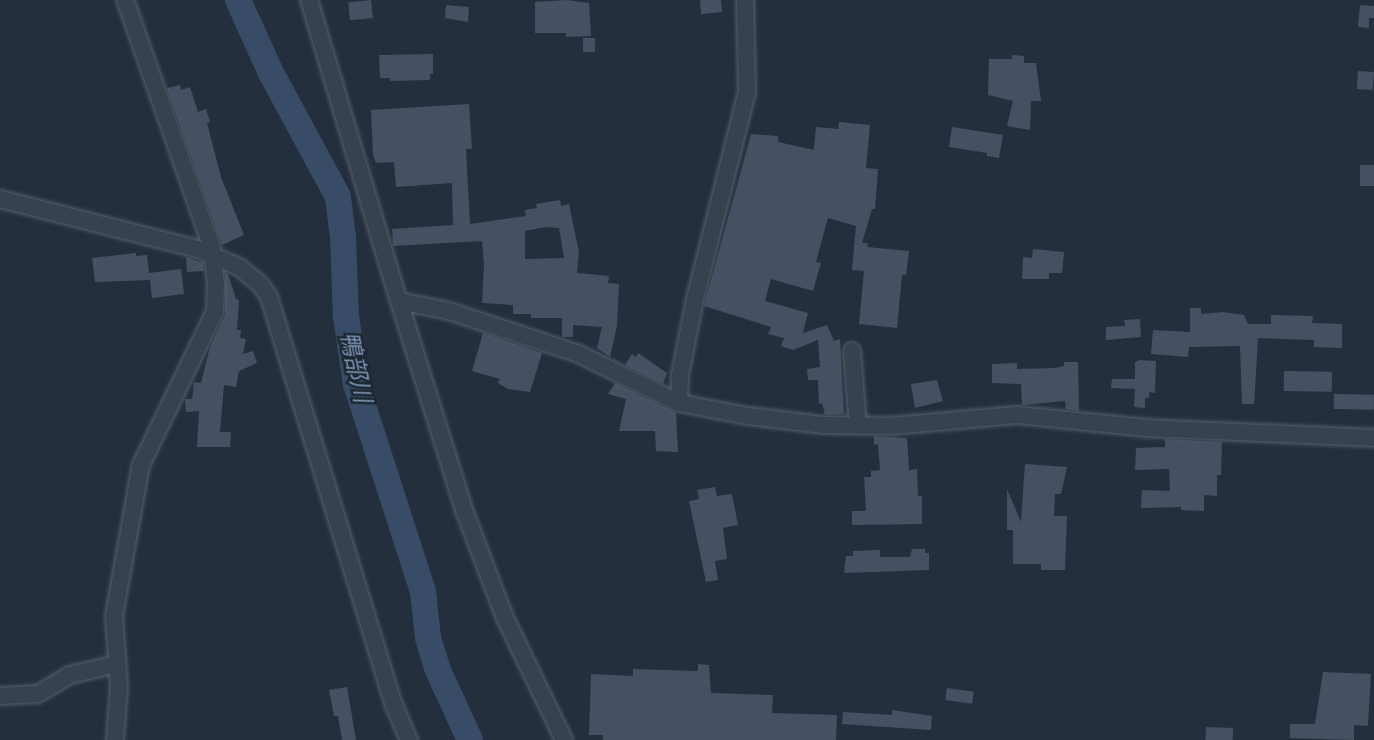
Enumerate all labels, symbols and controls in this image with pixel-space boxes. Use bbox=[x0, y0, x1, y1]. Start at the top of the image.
water label: 鴨部川 bbox=[334, 329, 378, 405]

